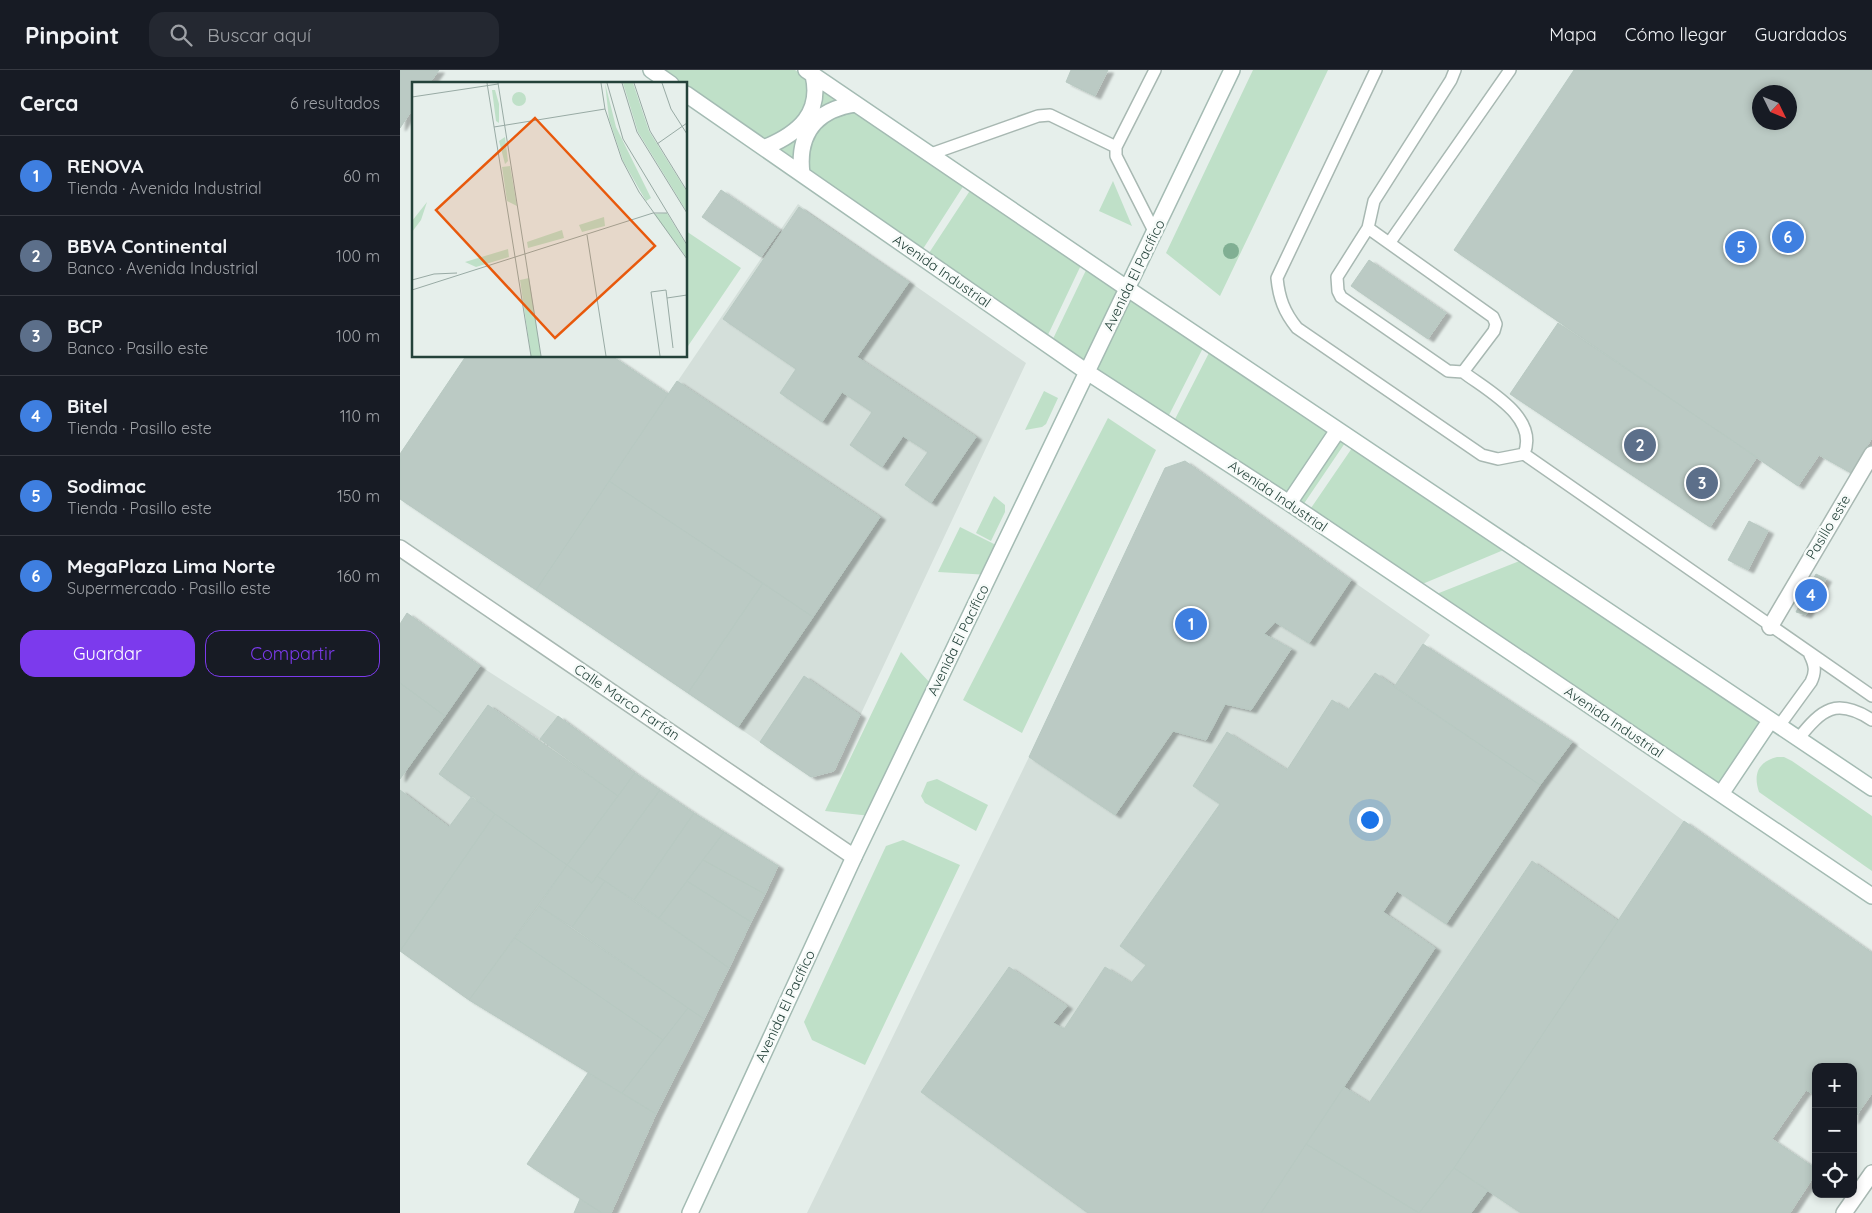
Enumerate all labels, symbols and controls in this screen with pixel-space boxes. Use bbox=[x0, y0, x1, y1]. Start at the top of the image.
search box bbox=[149, 12, 499, 57]
text: Pinpoint bbox=[25, 20, 119, 50]
icon: search bbox=[167, 21, 195, 49]
text: Buscar aquí bbox=[207, 23, 311, 47]
text: Mapa bbox=[1549, 23, 1597, 46]
text: Cómo llegar bbox=[1625, 23, 1727, 46]
text: Guardados bbox=[1755, 23, 1847, 46]
inset map bbox=[412, 82, 688, 358]
north arrow bbox=[1752, 85, 1797, 130]
text: Cerca bbox=[20, 90, 78, 116]
text: 6 resultados bbox=[290, 93, 380, 113]
text: RENOVA bbox=[67, 154, 143, 178]
text: 1 bbox=[33, 166, 39, 186]
text: 60 m bbox=[343, 166, 380, 186]
text: Tienda · Avenida Industrial bbox=[67, 178, 262, 198]
street label: Avenida El Pacífico bbox=[1099, 216, 1169, 334]
pin: 6 bbox=[1772, 218, 1804, 256]
pin: 5 bbox=[1725, 228, 1757, 266]
street label: Avenida Industrial bbox=[890, 231, 994, 311]
text: BBVA Continental bbox=[67, 234, 227, 258]
text: 2 bbox=[31, 246, 41, 266]
text: 100 m bbox=[336, 246, 380, 266]
text: Banco · Avenida Industrial bbox=[67, 258, 258, 278]
text: BCP bbox=[67, 314, 103, 338]
text: 3 bbox=[32, 326, 40, 346]
text: 100 m bbox=[336, 326, 380, 346]
text: Banco · Pasillo este bbox=[67, 338, 208, 358]
text: Bitel bbox=[67, 394, 108, 418]
text: 4 bbox=[31, 406, 41, 426]
text: 110 m bbox=[340, 406, 380, 426]
text: Tienda · Pasillo este bbox=[67, 418, 212, 438]
pin: 2 bbox=[1624, 426, 1656, 464]
street label: Avenida Industrial bbox=[1225, 456, 1331, 536]
pin: 3 bbox=[1686, 464, 1718, 502]
text: Sodimac bbox=[67, 474, 146, 498]
text: 5 bbox=[31, 486, 41, 506]
text: 150 m bbox=[337, 486, 380, 506]
street label: Pasillo este bbox=[1802, 491, 1854, 562]
text: Tienda · Pasillo este bbox=[67, 498, 212, 518]
text: MegaPlaza Lima Norte bbox=[67, 554, 276, 578]
text: 6 bbox=[32, 566, 40, 586]
text: 160 m bbox=[337, 566, 380, 586]
pin: 4 bbox=[1795, 576, 1827, 614]
text: Supermercado · Pasillo este bbox=[67, 578, 271, 598]
street label: Avenida El Pacífico bbox=[923, 581, 993, 699]
pin: 1 bbox=[1175, 605, 1207, 643]
button: Guardar bbox=[20, 630, 195, 677]
button: Compartir bbox=[205, 630, 380, 677]
street label: Calle Marco Farfán bbox=[571, 660, 683, 744]
street label: Avenida Industrial bbox=[1561, 682, 1667, 762]
your location bbox=[1357, 807, 1383, 833]
street label: Avenida El Pacífico bbox=[751, 947, 819, 1065]
map controls bbox=[1812, 1063, 1857, 1198]
button: + bbox=[1812, 1063, 1857, 1108]
button: − bbox=[1812, 1108, 1857, 1153]
button: locate bbox=[1812, 1153, 1857, 1198]

